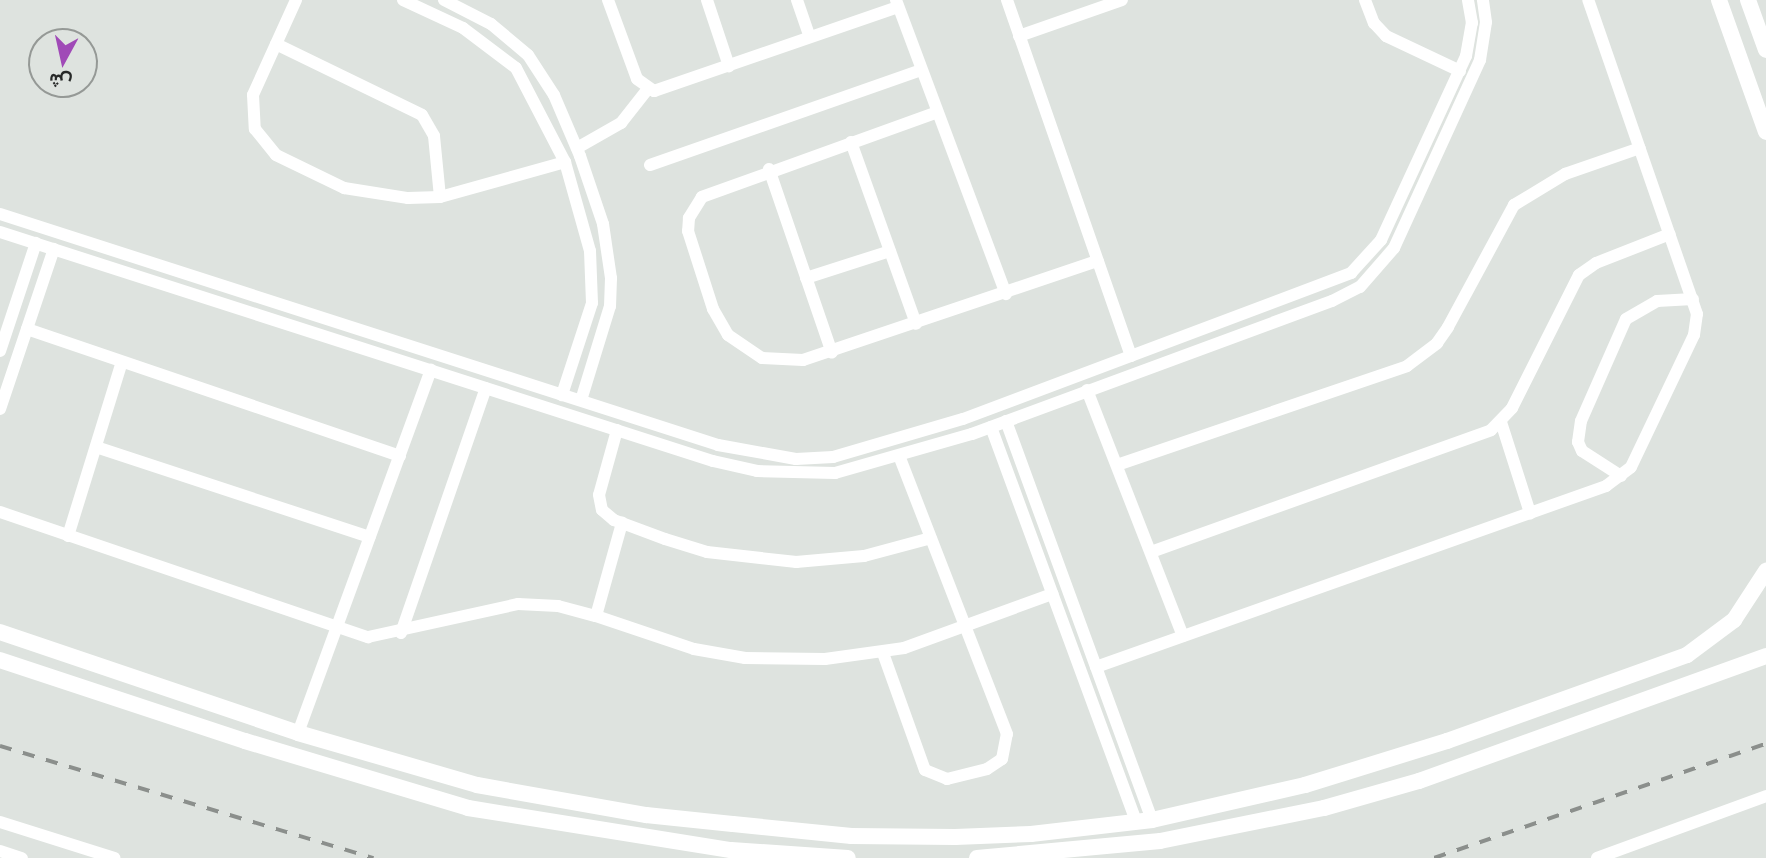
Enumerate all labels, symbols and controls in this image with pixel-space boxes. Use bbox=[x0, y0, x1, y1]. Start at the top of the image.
north arrow bbox=[28, 28, 98, 98]
text: ش bbox=[47, 67, 73, 96]

